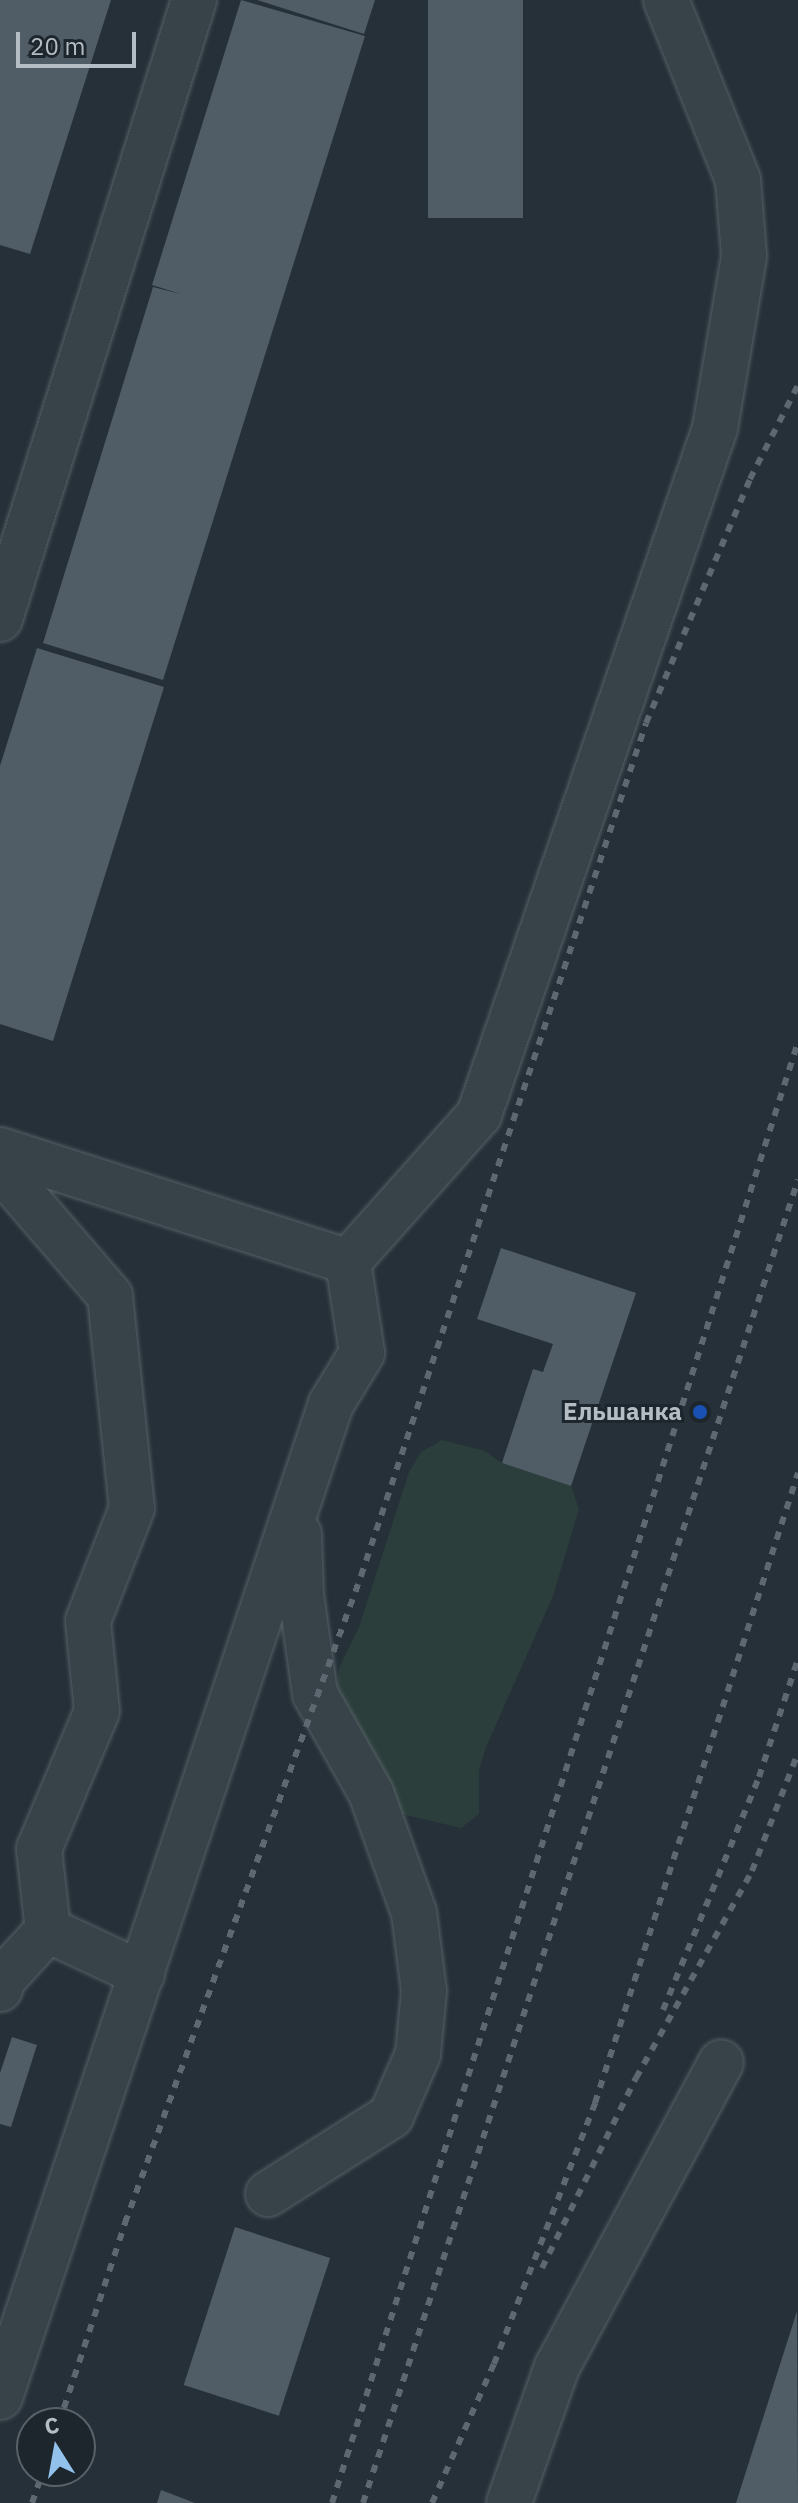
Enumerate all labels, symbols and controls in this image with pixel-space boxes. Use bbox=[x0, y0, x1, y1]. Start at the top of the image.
scale bar bbox=[20, 16, 140, 66]
text: 20 m bbox=[30, 30, 85, 62]
place label: Ельшанка bbox=[563, 1398, 682, 1426]
marker: Ельшанка bbox=[689, 1401, 711, 1423]
north arrow bbox=[16, 2407, 96, 2487]
text: С bbox=[42, 2409, 61, 2441]

